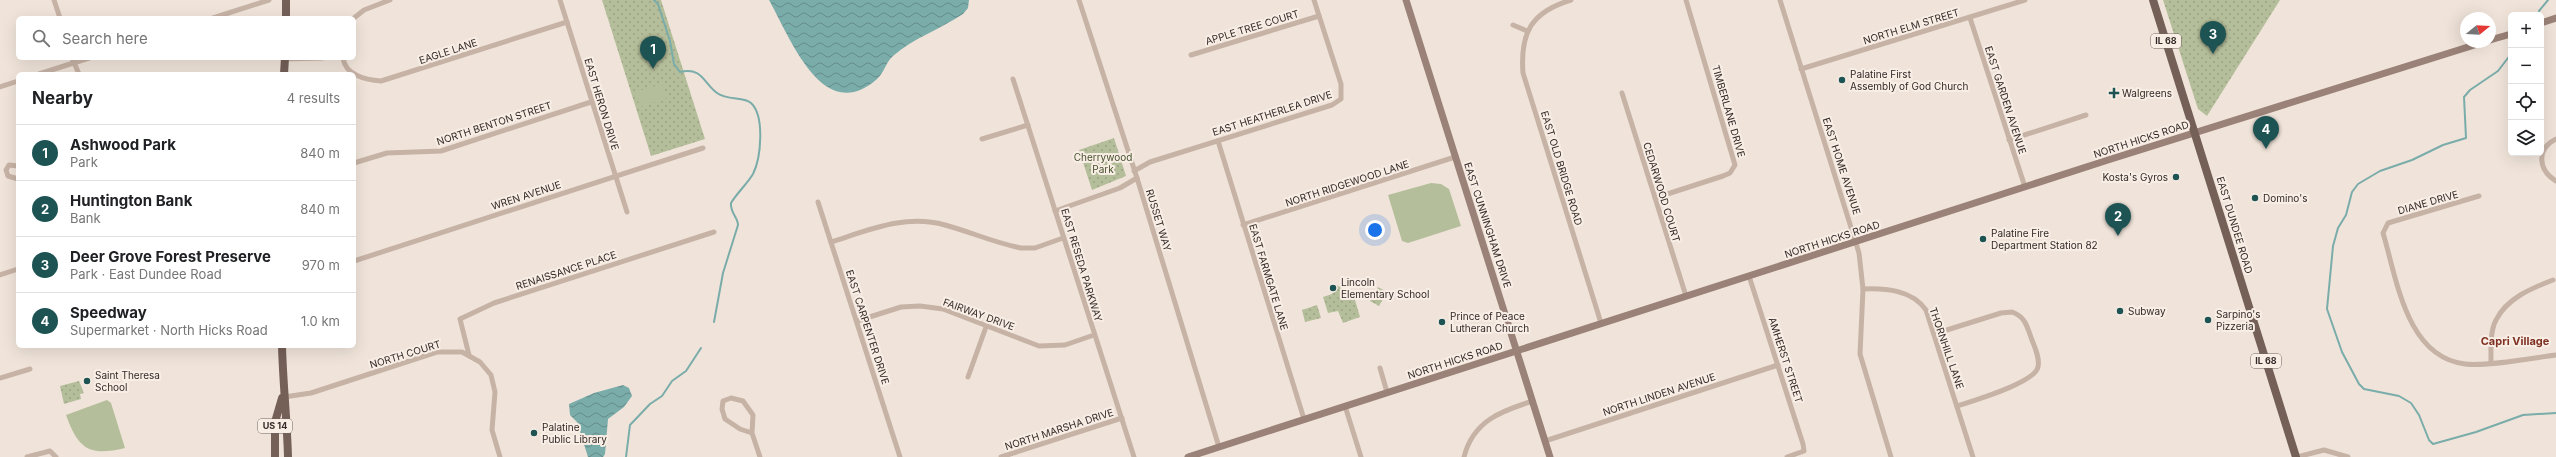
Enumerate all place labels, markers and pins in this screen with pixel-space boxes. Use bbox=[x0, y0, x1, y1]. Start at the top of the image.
pin: 3 bbox=[2200, 21, 2226, 54]
pin: 1 bbox=[640, 36, 666, 69]
place label: Palatine First Assembly of God Church bbox=[1850, 68, 1968, 92]
marker: Palatine First Assembly of God Church bbox=[1837, 75, 1847, 85]
place label: Walgreens bbox=[2122, 87, 2172, 99]
marker: Walgreens bbox=[2109, 88, 2119, 98]
pin: 4 bbox=[2253, 116, 2279, 149]
place label: Kosta's Gyros bbox=[2102, 171, 2168, 183]
marker: Kosta's Gyros bbox=[2171, 172, 2181, 182]
place label: Domino's bbox=[2263, 192, 2307, 204]
marker: Domino's bbox=[2250, 193, 2260, 203]
pin: 2 bbox=[2105, 203, 2131, 236]
place label: Palatine Fire Department Station 82 bbox=[1991, 227, 2098, 251]
marker: Palatine Fire Department Station 82 bbox=[1978, 234, 1988, 244]
place label: Lincoln Elementary School bbox=[1341, 276, 1430, 300]
marker: Lincoln Elementary School bbox=[1328, 283, 1338, 293]
place label: Subway bbox=[2128, 305, 2166, 317]
marker: Subway bbox=[2115, 306, 2125, 316]
place label: Sarpino's Pizzeria bbox=[2216, 308, 2261, 332]
place label: Prince of Peace Lutheran Church bbox=[1450, 310, 1529, 334]
marker: Sarpino's Pizzeria bbox=[2203, 315, 2213, 325]
marker: Prince of Peace Lutheran Church bbox=[1437, 317, 1447, 327]
place label: Saint Theresa School bbox=[95, 369, 160, 393]
marker: Saint Theresa School bbox=[82, 376, 92, 386]
place label: Palatine Public Library bbox=[542, 421, 607, 445]
marker: Palatine Public Library bbox=[529, 428, 539, 438]

